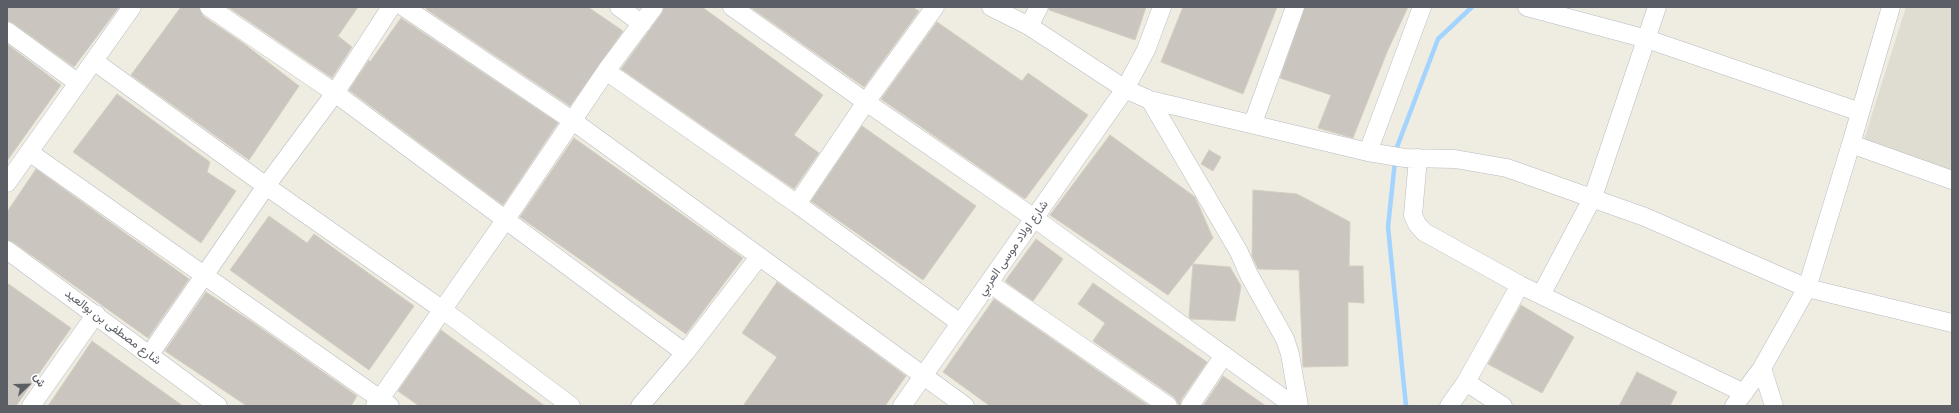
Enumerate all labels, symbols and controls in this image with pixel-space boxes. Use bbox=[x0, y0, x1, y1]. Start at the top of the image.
street label: شارع اولاد موسى العربي bbox=[975, 198, 1051, 298]
street label: شارع مصطفى بن بوالعيد bbox=[62, 286, 164, 368]
north arrow bbox=[8, 365, 48, 405]
text: ش bbox=[31, 371, 48, 389]

